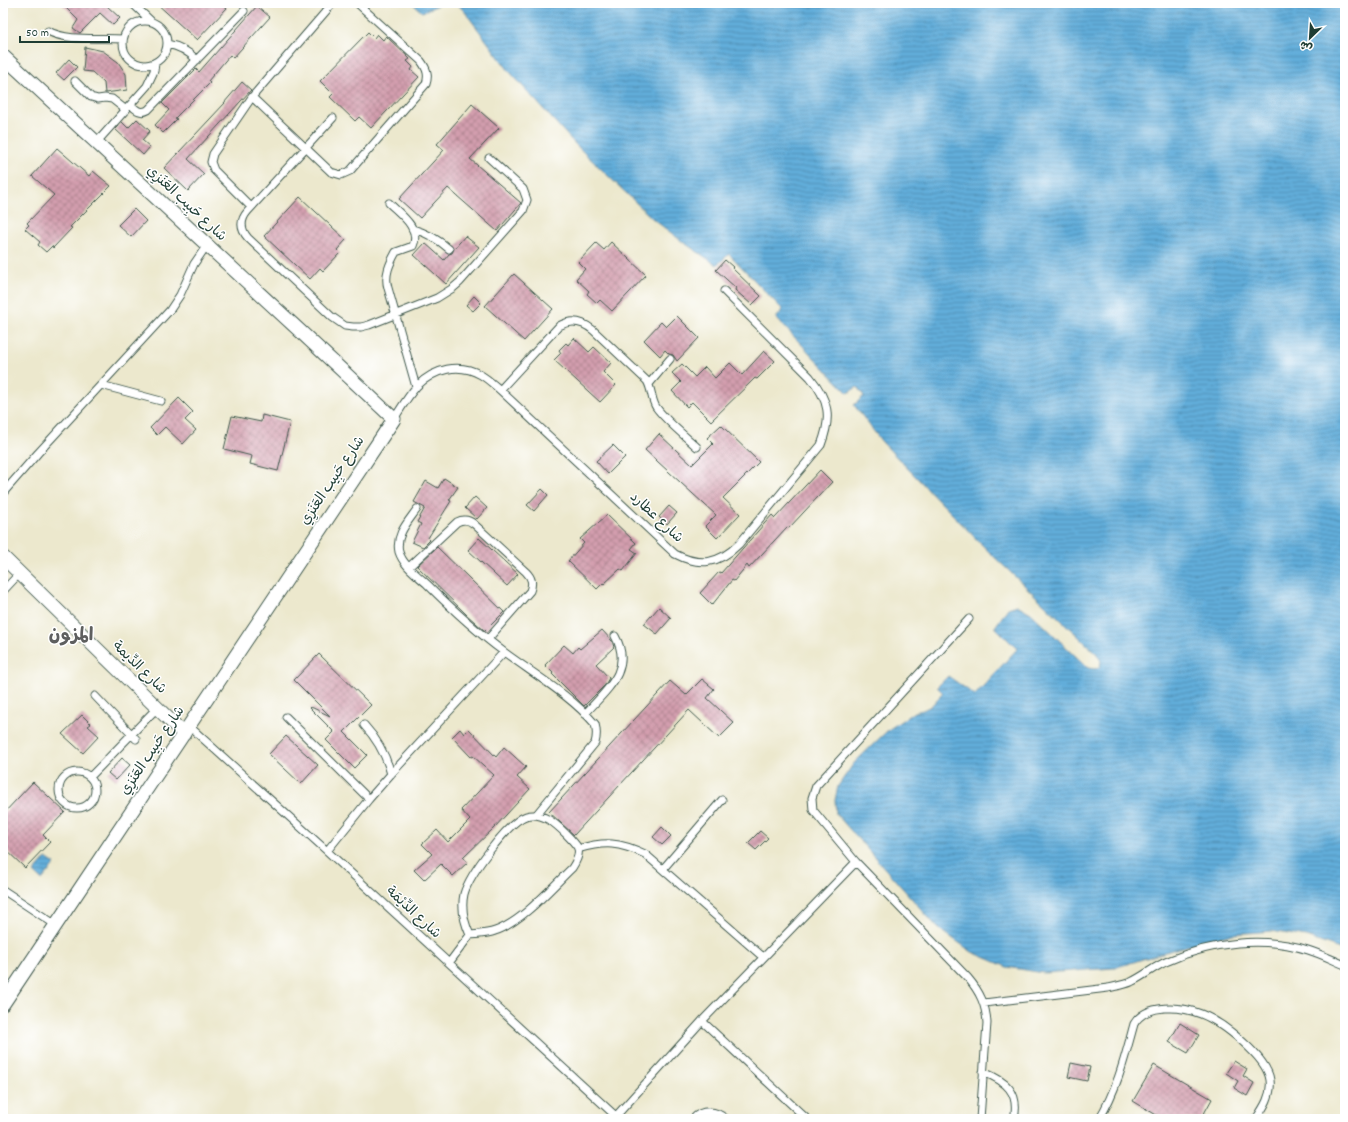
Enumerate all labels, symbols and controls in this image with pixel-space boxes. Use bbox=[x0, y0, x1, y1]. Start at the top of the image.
scale bar bbox=[20, 18, 109, 44]
north arrow bbox=[1290, 18, 1330, 58]
text: 50 m bbox=[26, 25, 49, 42]
text: ش bbox=[1298, 35, 1315, 55]
street label: شارع حَبِيب العَنَزِي bbox=[141, 161, 231, 247]
street label: شارع حَبِيب العَنَزِي bbox=[296, 433, 370, 529]
street label: شارع عطارد bbox=[625, 488, 687, 548]
district label: المزون bbox=[49, 624, 93, 649]
street label: شارع الدِّيمة bbox=[107, 637, 171, 699]
street label: شارع حَبِيب العَنَزِي bbox=[116, 703, 190, 799]
street label: شارع الدِّيْمَة bbox=[381, 882, 445, 944]

